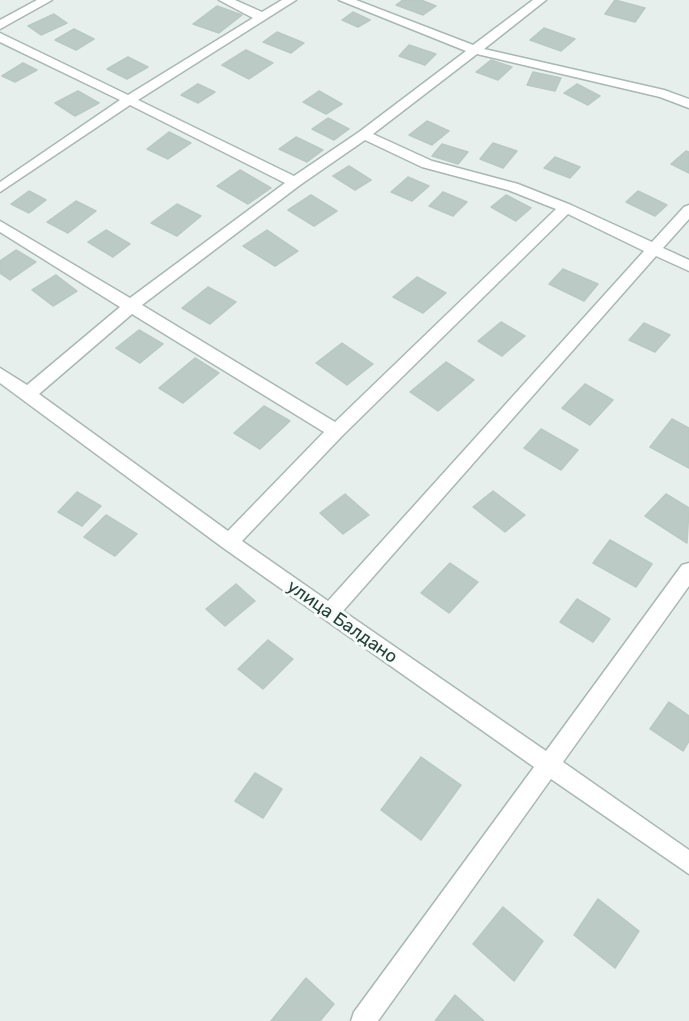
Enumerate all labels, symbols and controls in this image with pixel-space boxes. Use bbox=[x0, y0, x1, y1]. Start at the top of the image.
street label: улица Балдано bbox=[283, 576, 401, 668]

